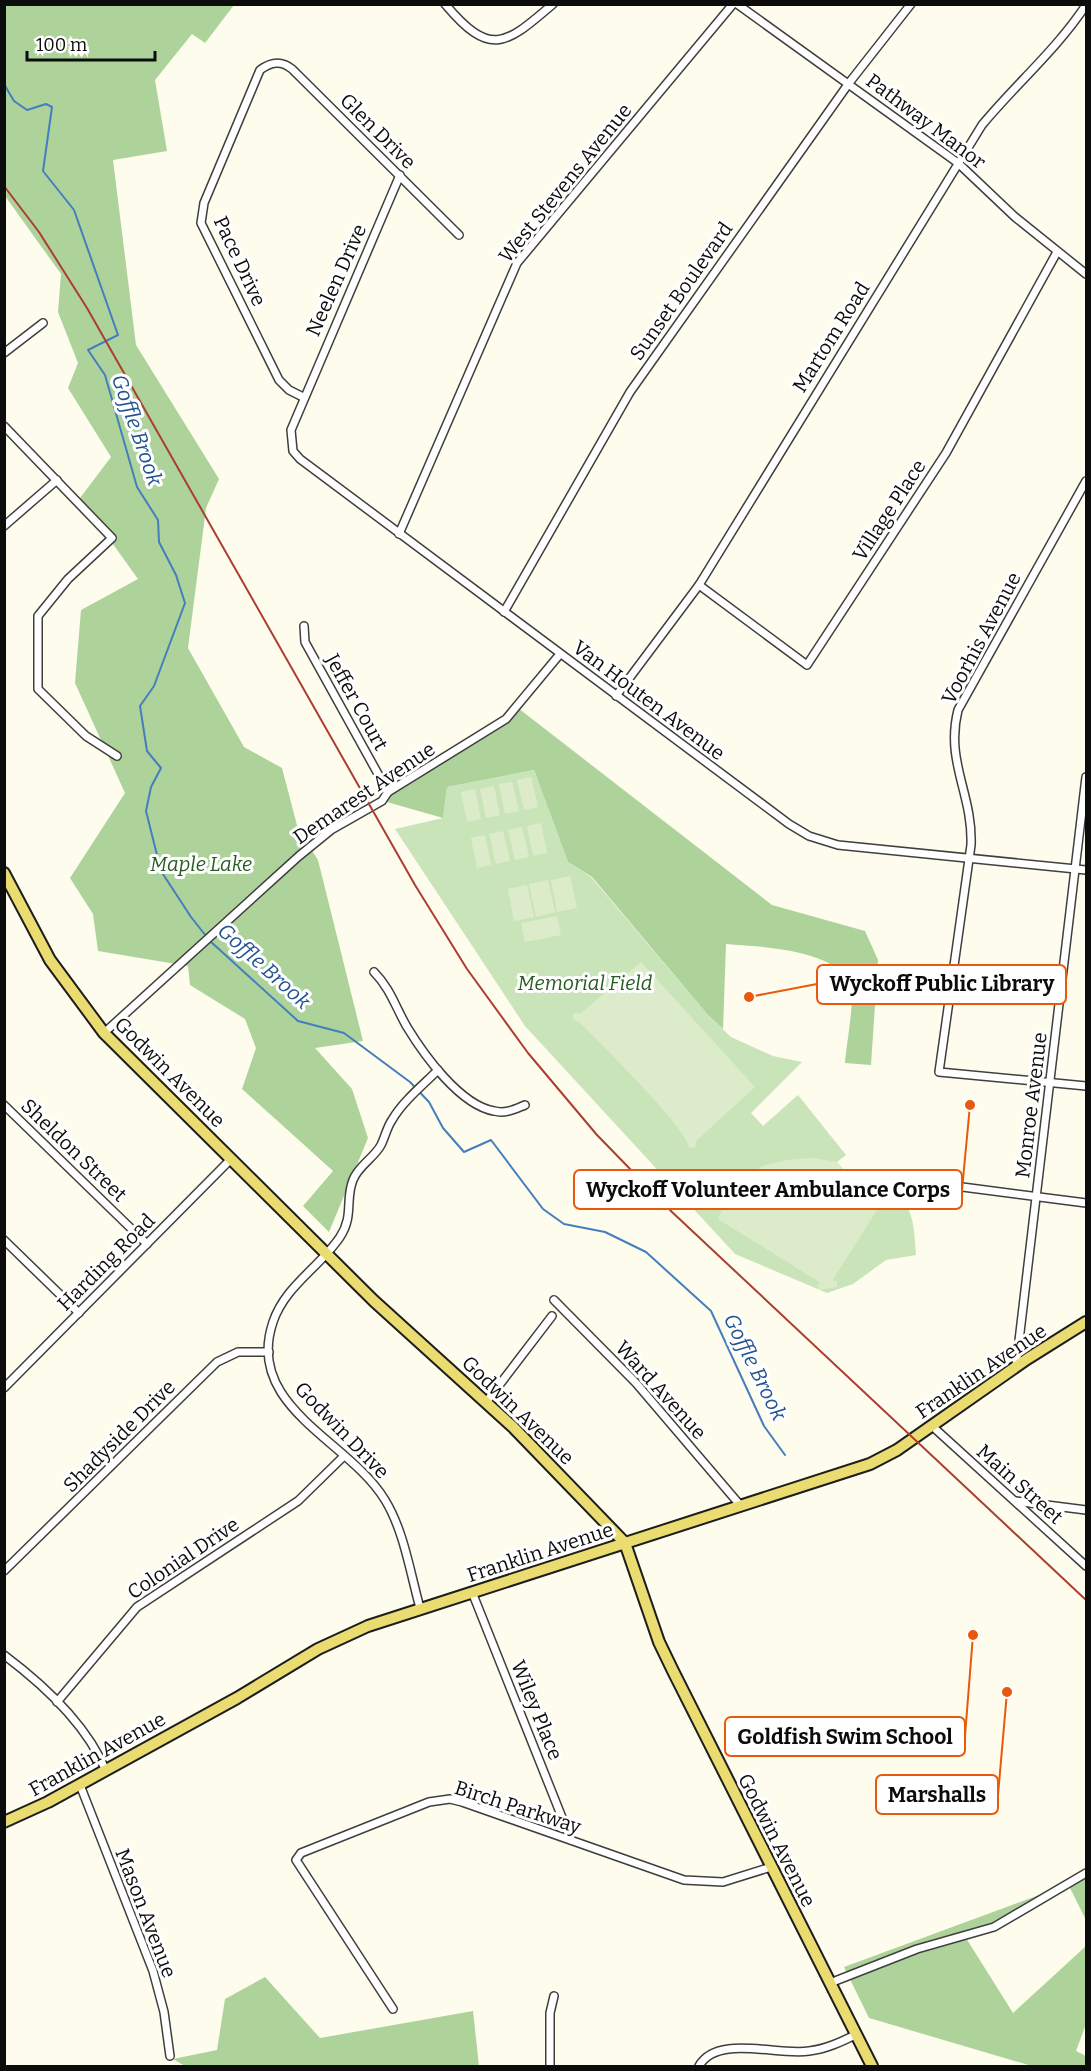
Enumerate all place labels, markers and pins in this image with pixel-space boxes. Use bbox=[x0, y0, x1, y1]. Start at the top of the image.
callout: Wyckoff Public Library bbox=[817, 965, 1066, 1004]
callout: Wyckoff Volunteer Ambulance Corps bbox=[574, 1170, 962, 1209]
callout: Goldfish Swim School bbox=[725, 1717, 965, 1756]
callout: Marshalls bbox=[876, 1775, 998, 1814]

